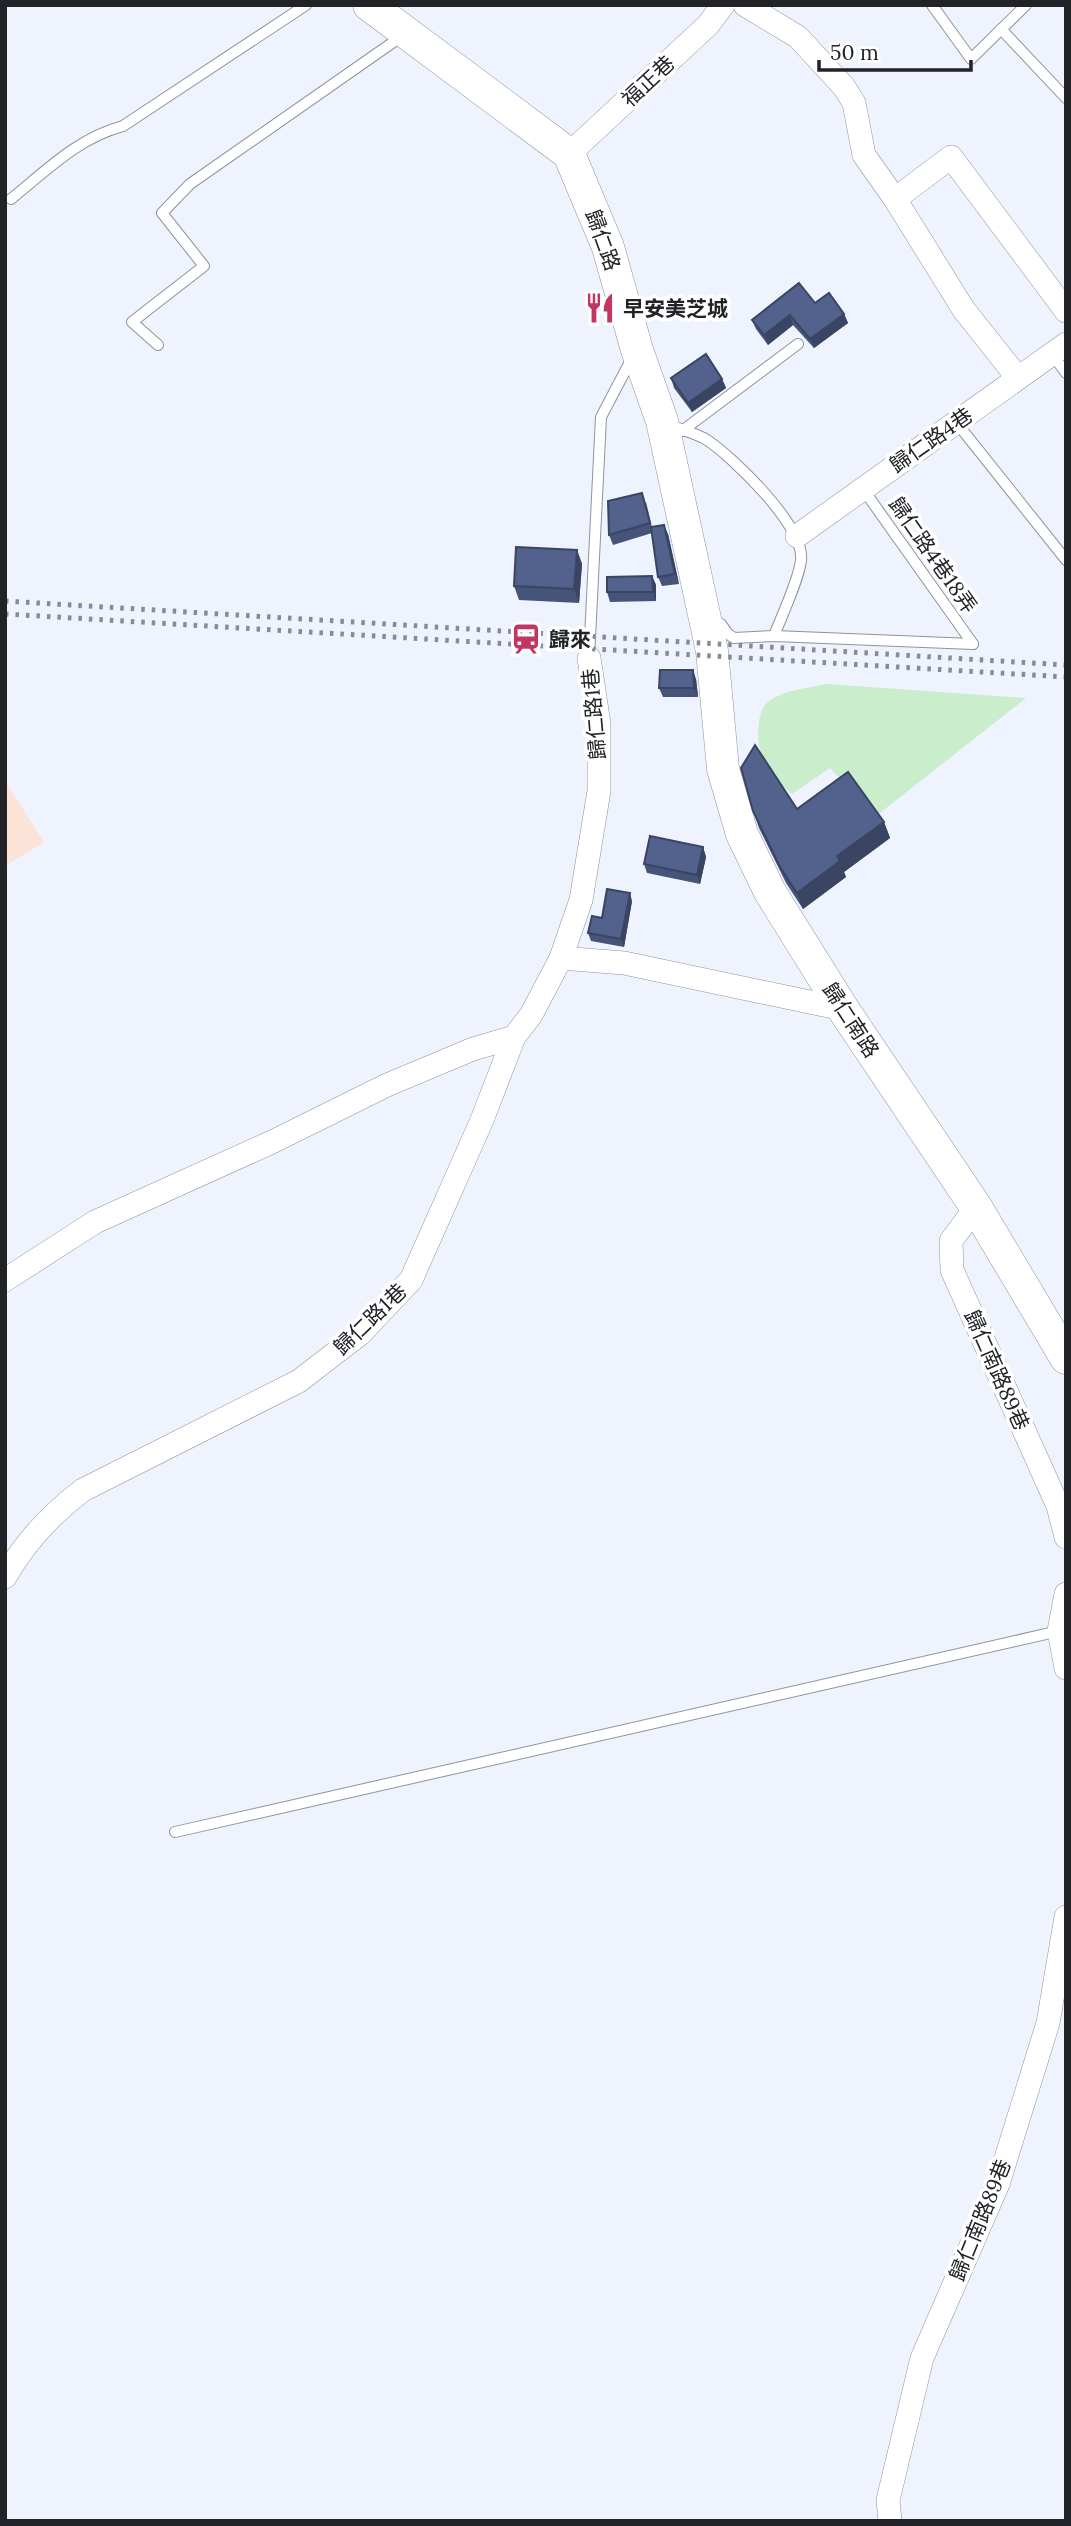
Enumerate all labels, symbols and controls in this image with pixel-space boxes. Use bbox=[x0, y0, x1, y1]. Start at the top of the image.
scale bar bbox=[819, 28, 971, 72]
text: 50 m bbox=[830, 39, 879, 66]
street label: 福正巷 bbox=[616, 50, 680, 112]
street label: 歸仁路 bbox=[580, 206, 626, 274]
restaurant icon: 早安美芝城 bbox=[583, 291, 617, 325]
place label: 早安美芝城 bbox=[623, 295, 728, 322]
street label: 歸仁路4巷 bbox=[884, 402, 978, 478]
street label: 歸仁路4巷18弄 bbox=[883, 492, 983, 618]
station icon: 歸來 bbox=[509, 622, 543, 656]
place label: 歸來 bbox=[549, 626, 591, 653]
street label: 歸仁路1巷 bbox=[577, 667, 611, 761]
street label: 歸仁南路 bbox=[817, 977, 885, 1063]
street label: 歸仁路1巷 bbox=[328, 1277, 412, 1361]
street label: 歸仁南路89巷 bbox=[958, 1306, 1036, 1434]
street label: 歸仁南路89巷 bbox=[943, 2155, 1017, 2285]

